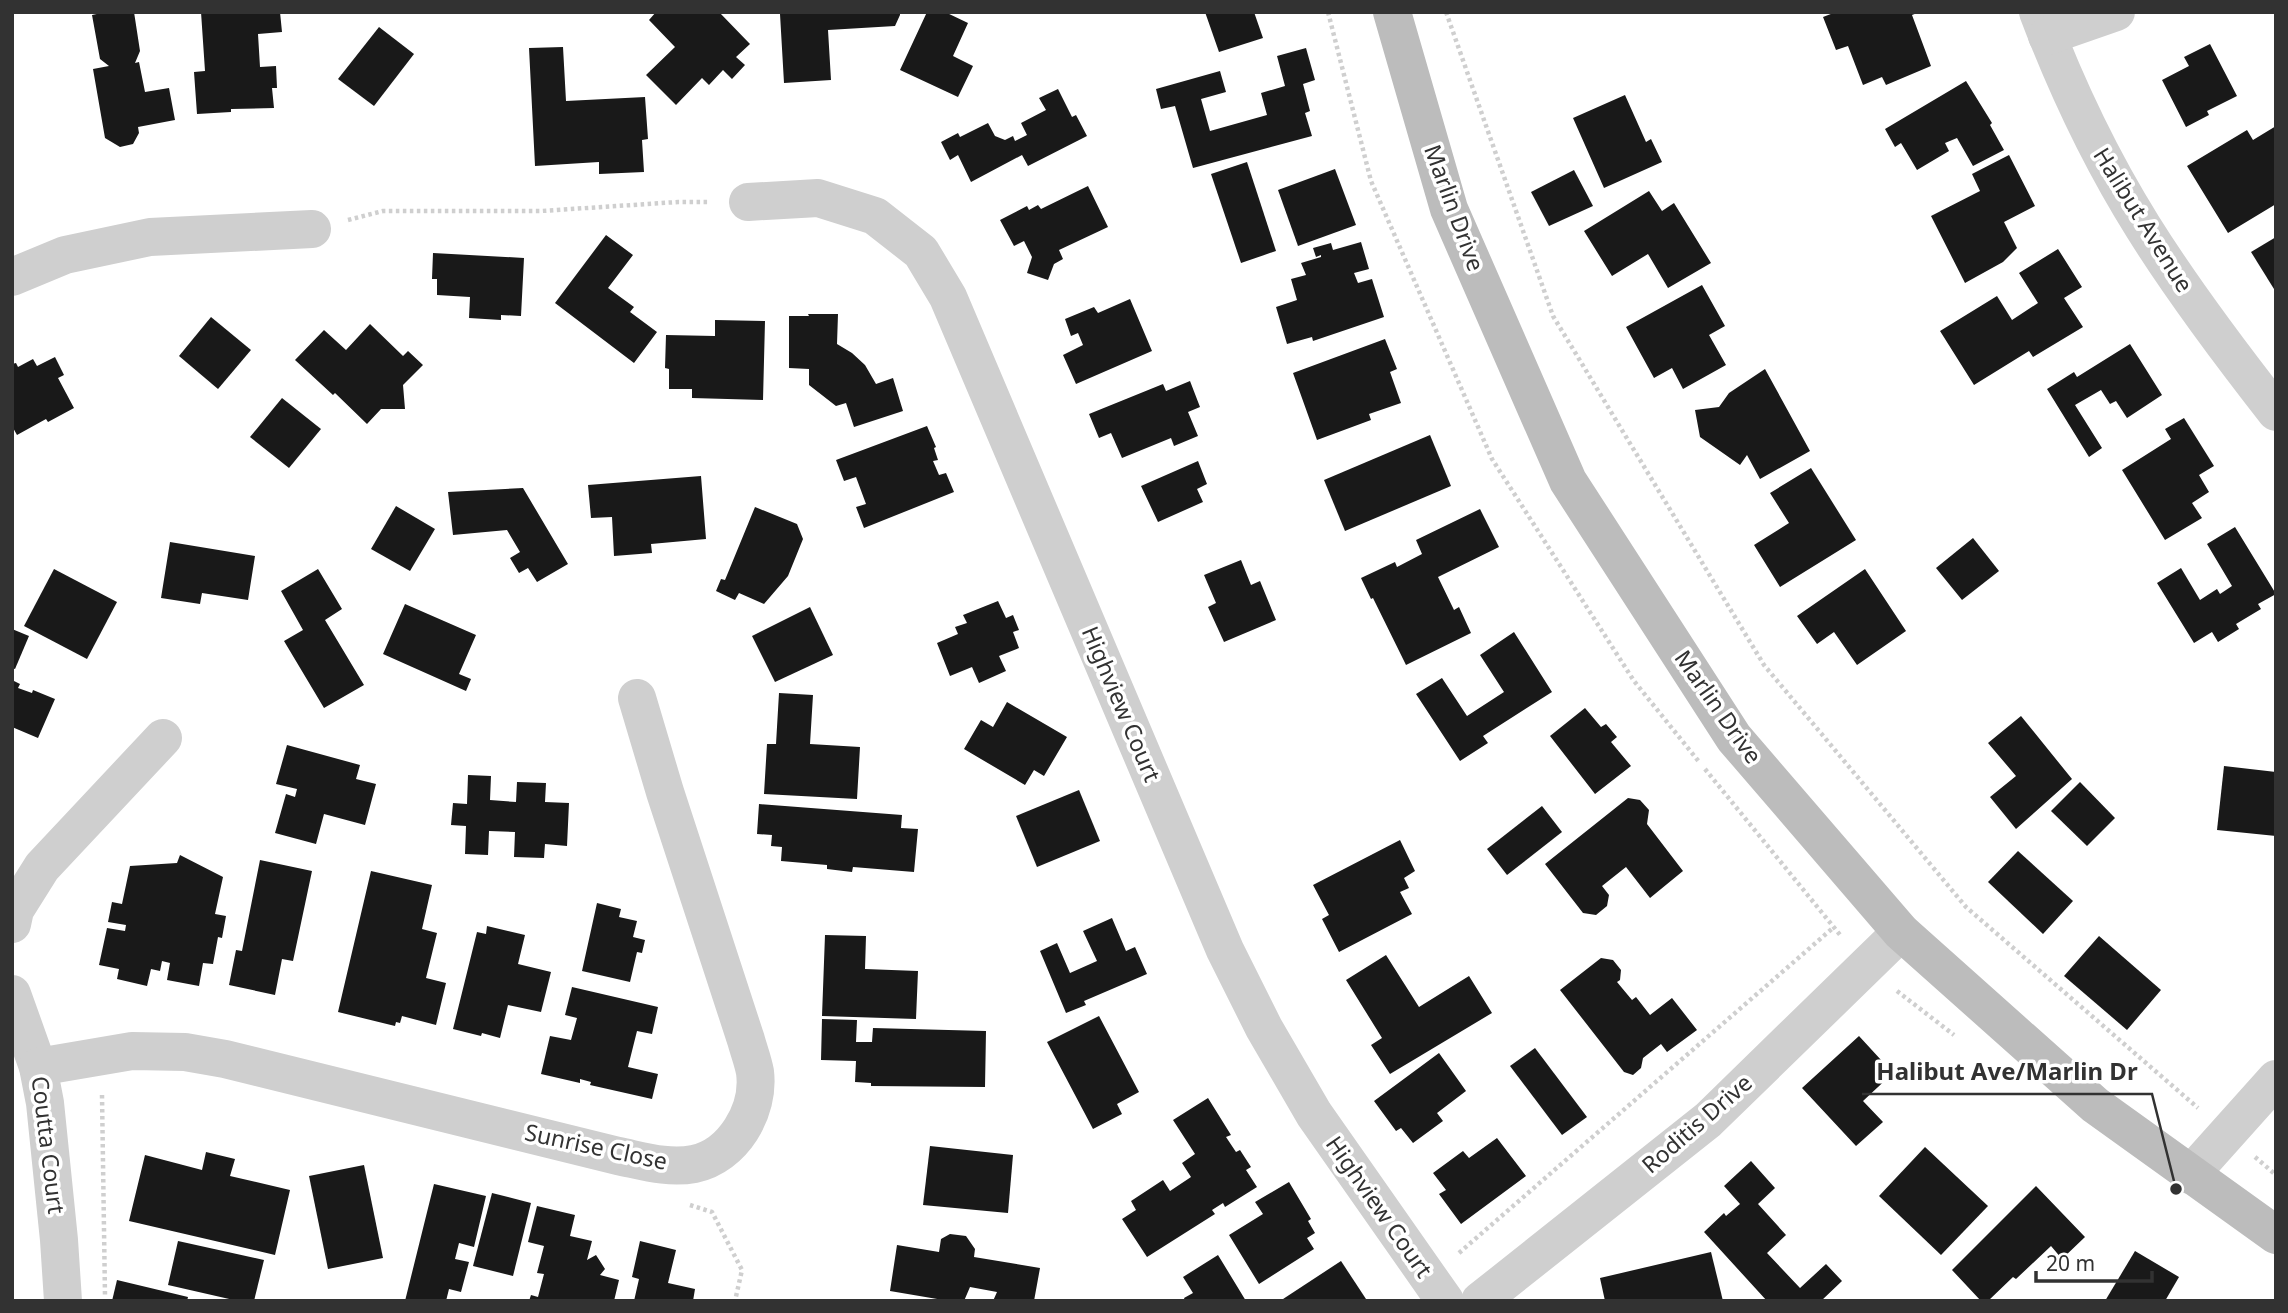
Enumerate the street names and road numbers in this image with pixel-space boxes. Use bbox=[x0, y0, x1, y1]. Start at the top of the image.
street label: Marlin Drive bbox=[1417, 140, 1493, 275]
street label: Halibut Avenue bbox=[2087, 141, 2201, 298]
street label: Highview Court bbox=[1075, 621, 1169, 786]
street label: Marlin Drive bbox=[1668, 643, 1770, 770]
street label: Roditis Drive bbox=[1634, 1066, 1758, 1180]
street label: Coutta Court bbox=[25, 1074, 73, 1216]
street label: Sunrise Close bbox=[522, 1115, 670, 1177]
street label: Highview Court bbox=[1319, 1129, 1441, 1284]

